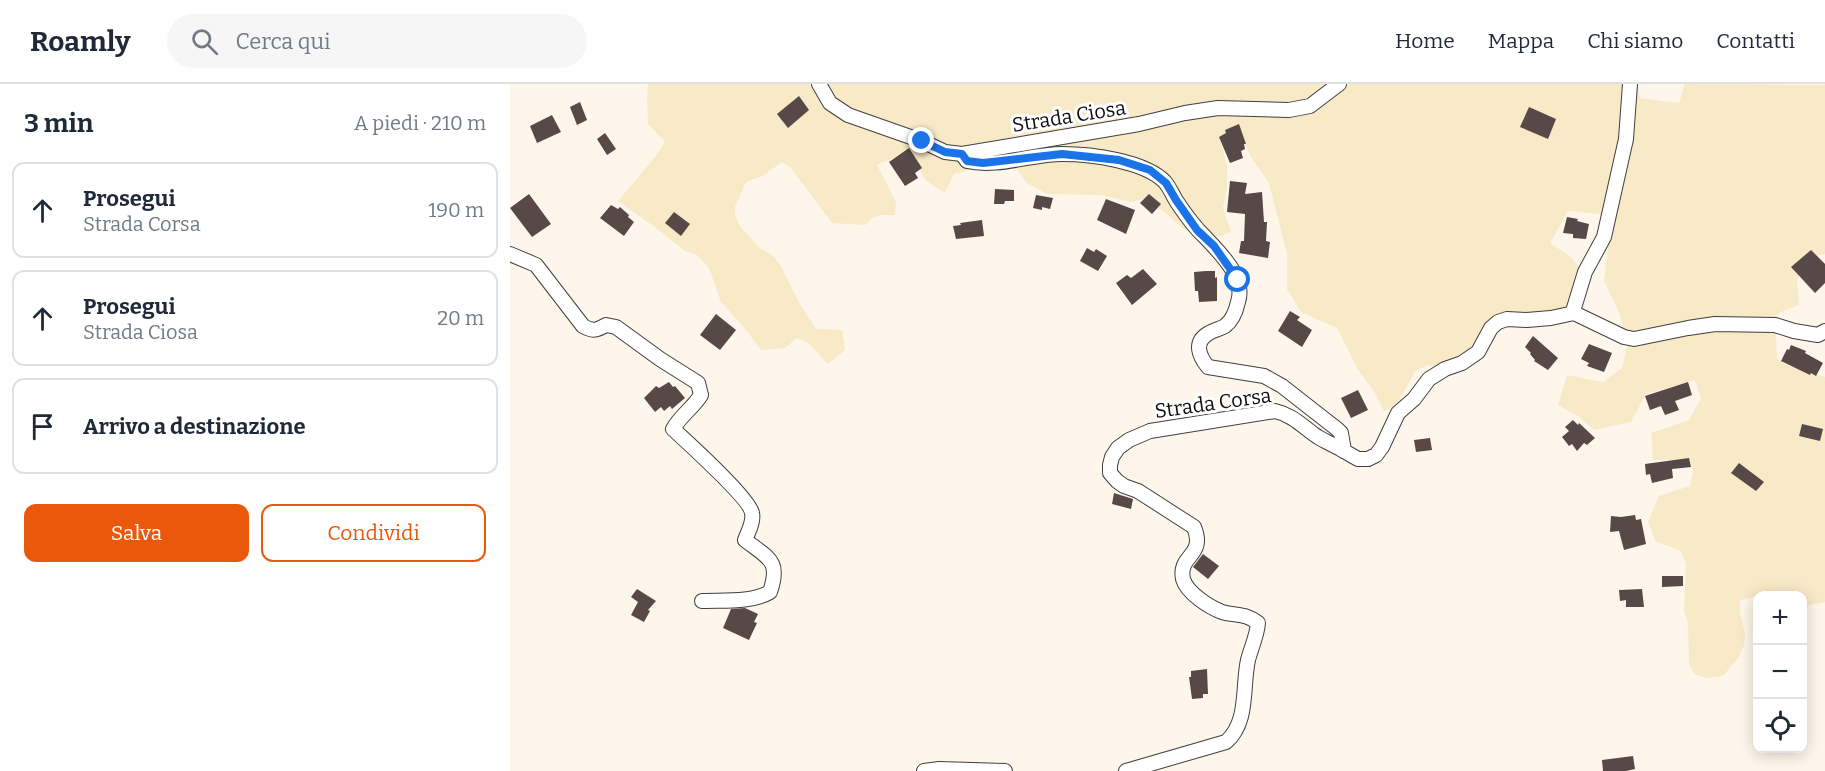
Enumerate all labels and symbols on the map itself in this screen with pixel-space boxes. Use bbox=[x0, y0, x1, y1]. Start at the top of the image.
street label: Strada Ciosa bbox=[1010, 95, 1128, 137]
route end bbox=[908, 127, 934, 153]
route start bbox=[1224, 266, 1250, 292]
street label: Strada Corsa bbox=[1153, 383, 1273, 423]

